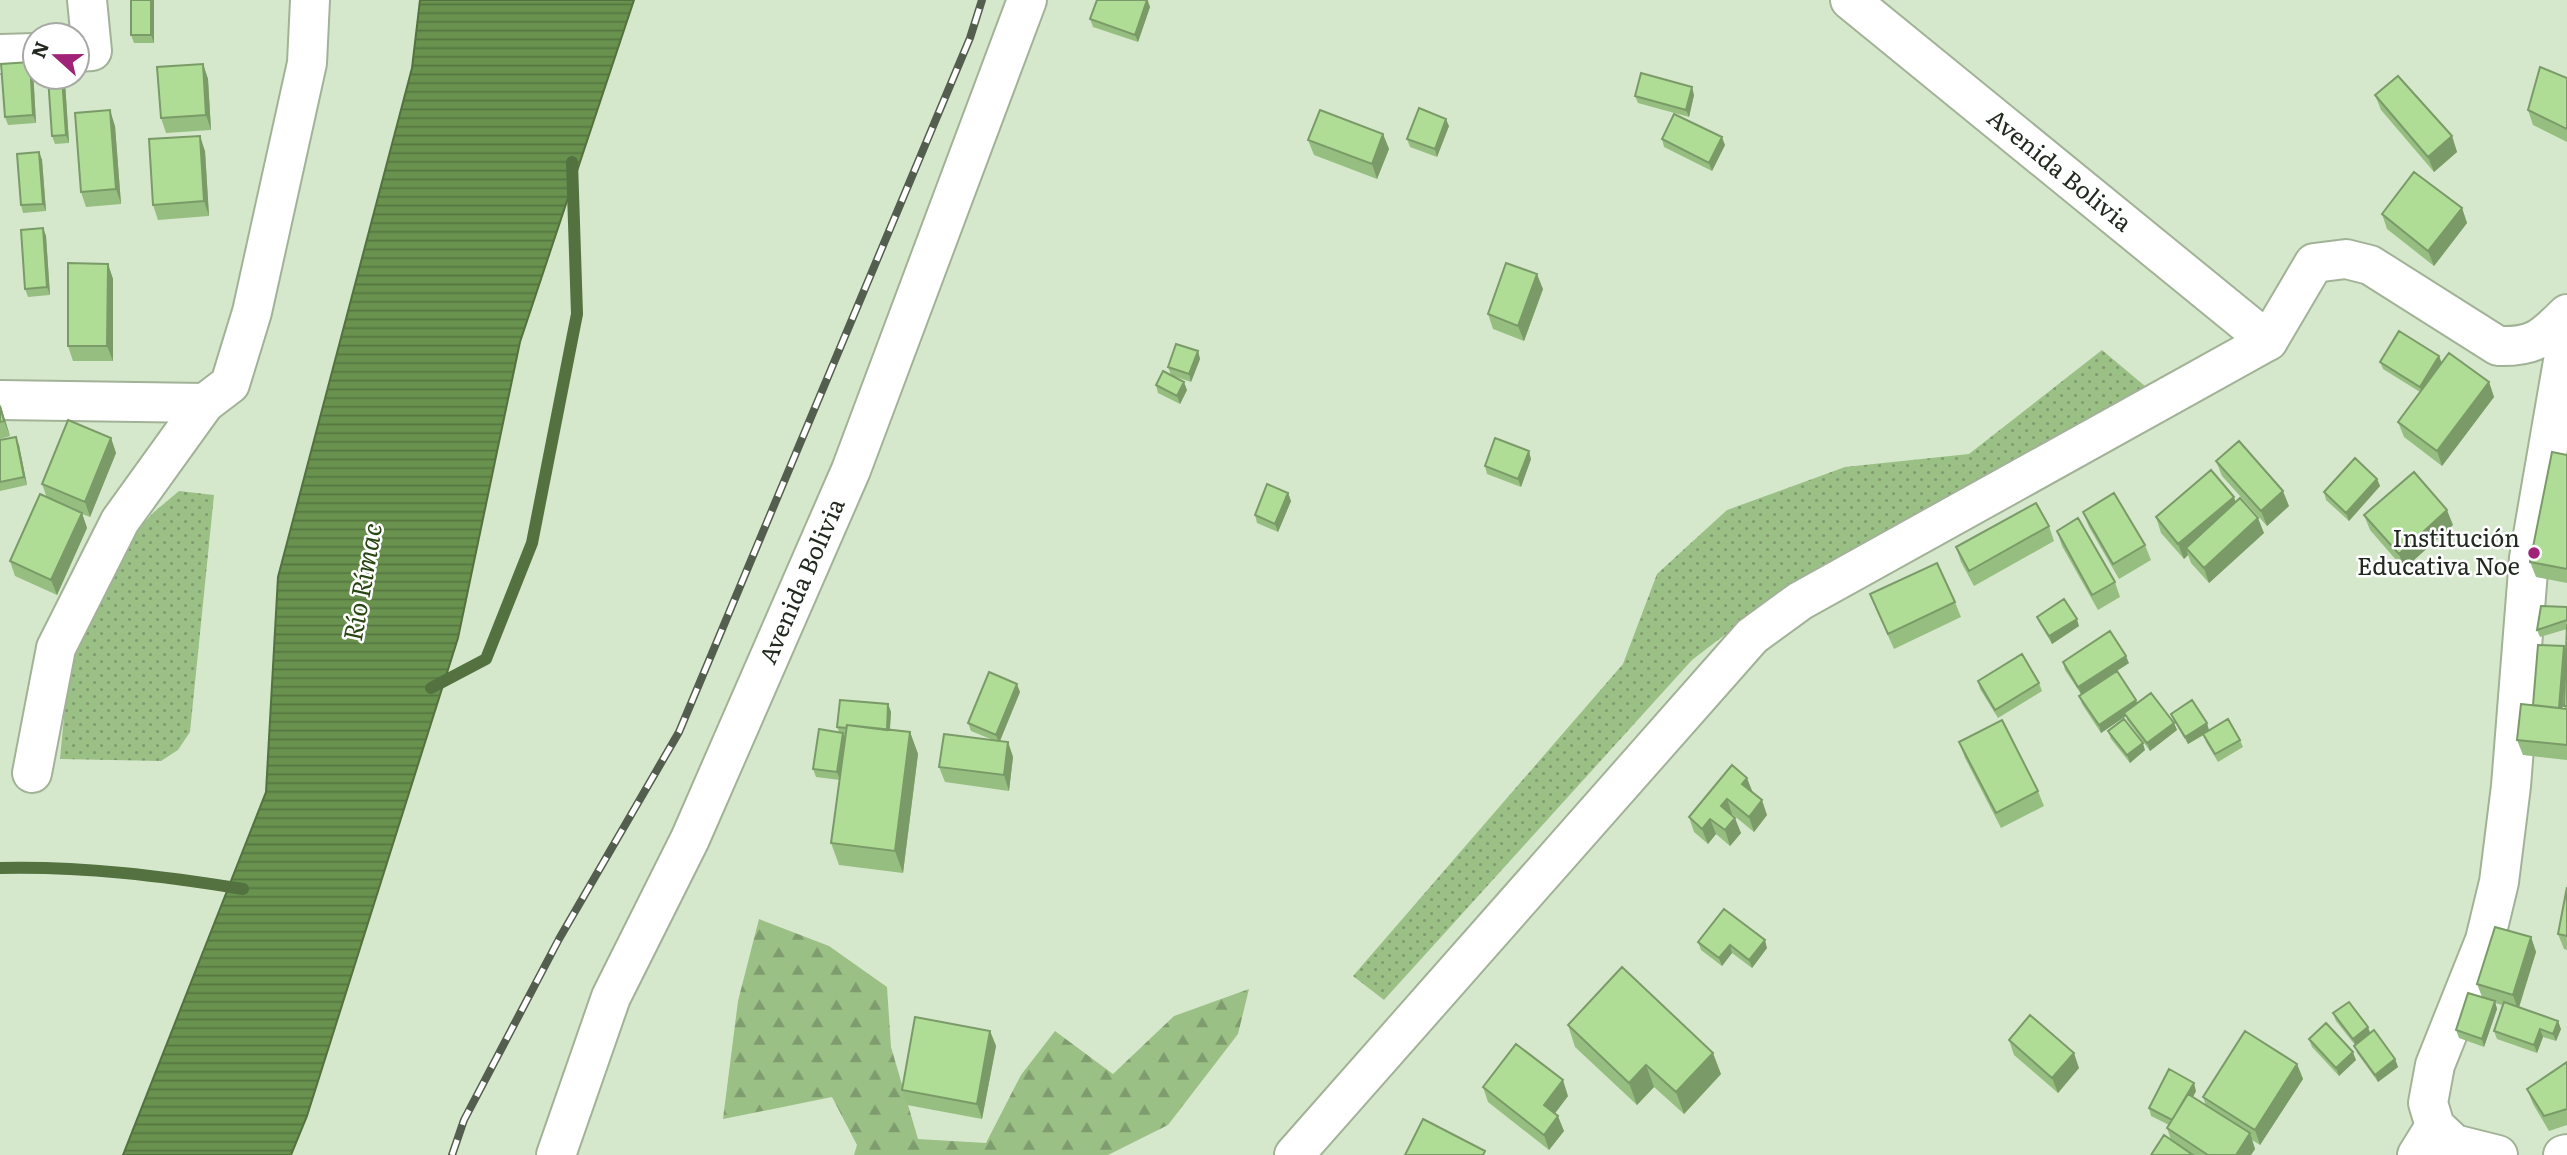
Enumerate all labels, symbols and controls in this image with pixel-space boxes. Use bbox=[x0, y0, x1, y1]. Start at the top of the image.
north arrow bbox=[21, 21, 91, 91]
text: N bbox=[23, 37, 55, 62]
street label: Avenida Bolivia bbox=[1981, 99, 2141, 239]
street label: Avenida Bolivia bbox=[749, 492, 852, 669]
water label: Río Rímac bbox=[331, 519, 390, 644]
place label: Institución Educativa Noe bbox=[2357, 519, 2520, 582]
marker: Institución Educativa Noe bbox=[2526, 545, 2542, 561]

